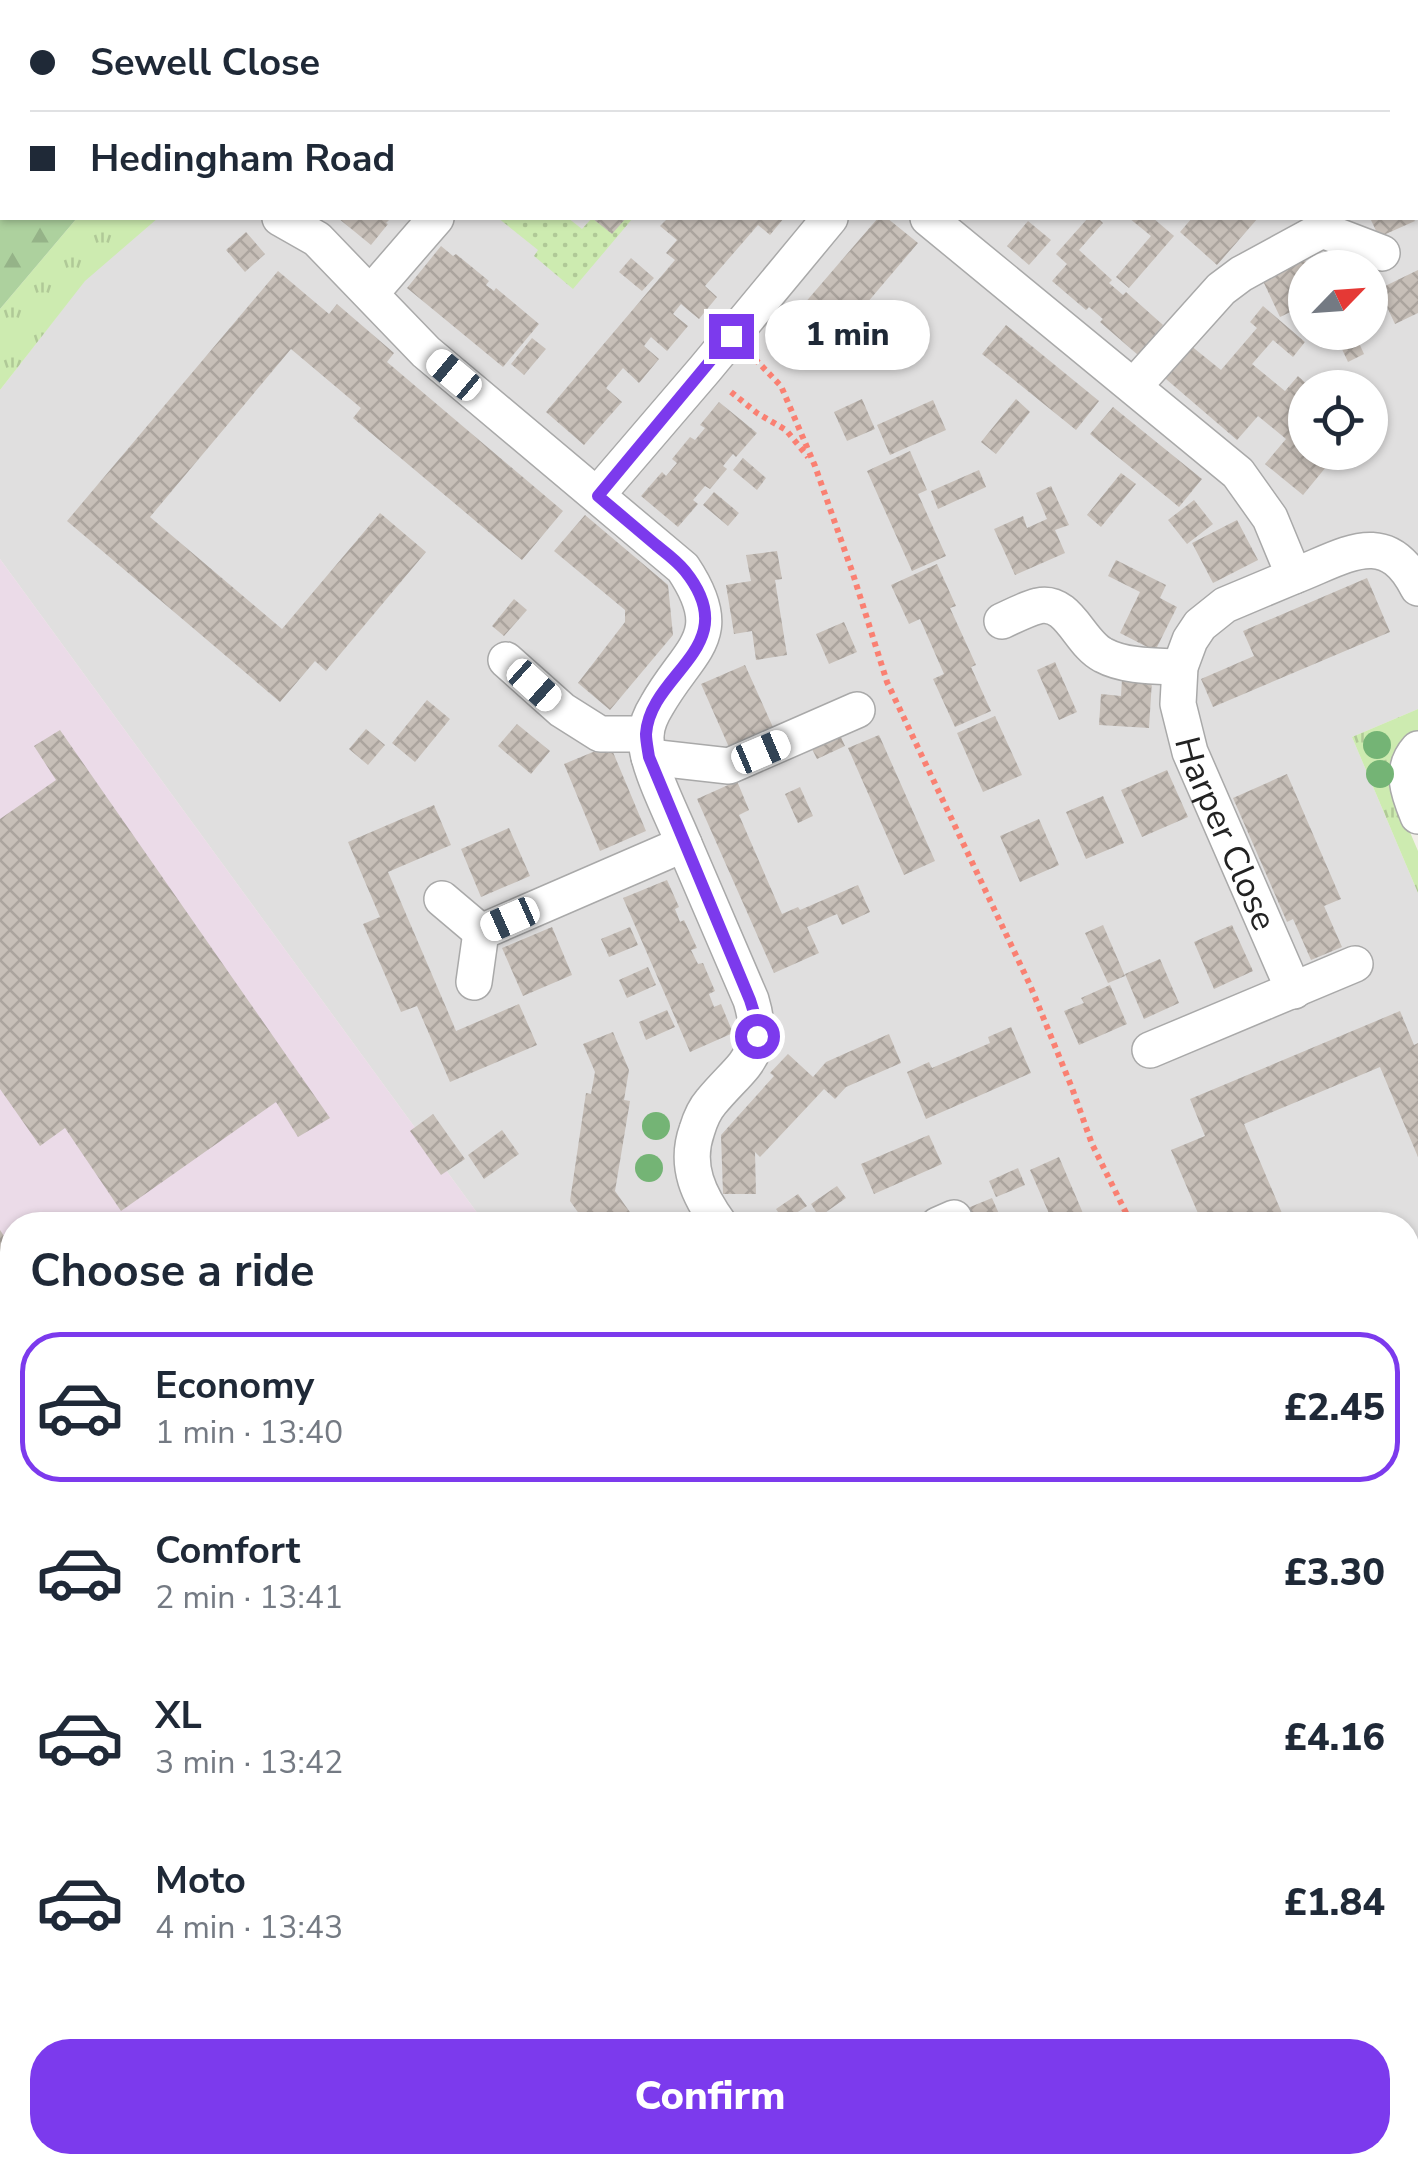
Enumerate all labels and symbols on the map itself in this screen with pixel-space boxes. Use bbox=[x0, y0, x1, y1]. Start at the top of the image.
north arrow bbox=[1288, 250, 1388, 350]
callout: 1 min bbox=[766, 301, 931, 371]
route end bbox=[709, 314, 754, 359]
car bbox=[421, 344, 487, 406]
car bbox=[502, 654, 566, 716]
car bbox=[728, 726, 794, 778]
street label: Harper Close bbox=[1163, 732, 1288, 938]
car bbox=[476, 893, 544, 945]
route start bbox=[735, 1014, 780, 1059]

